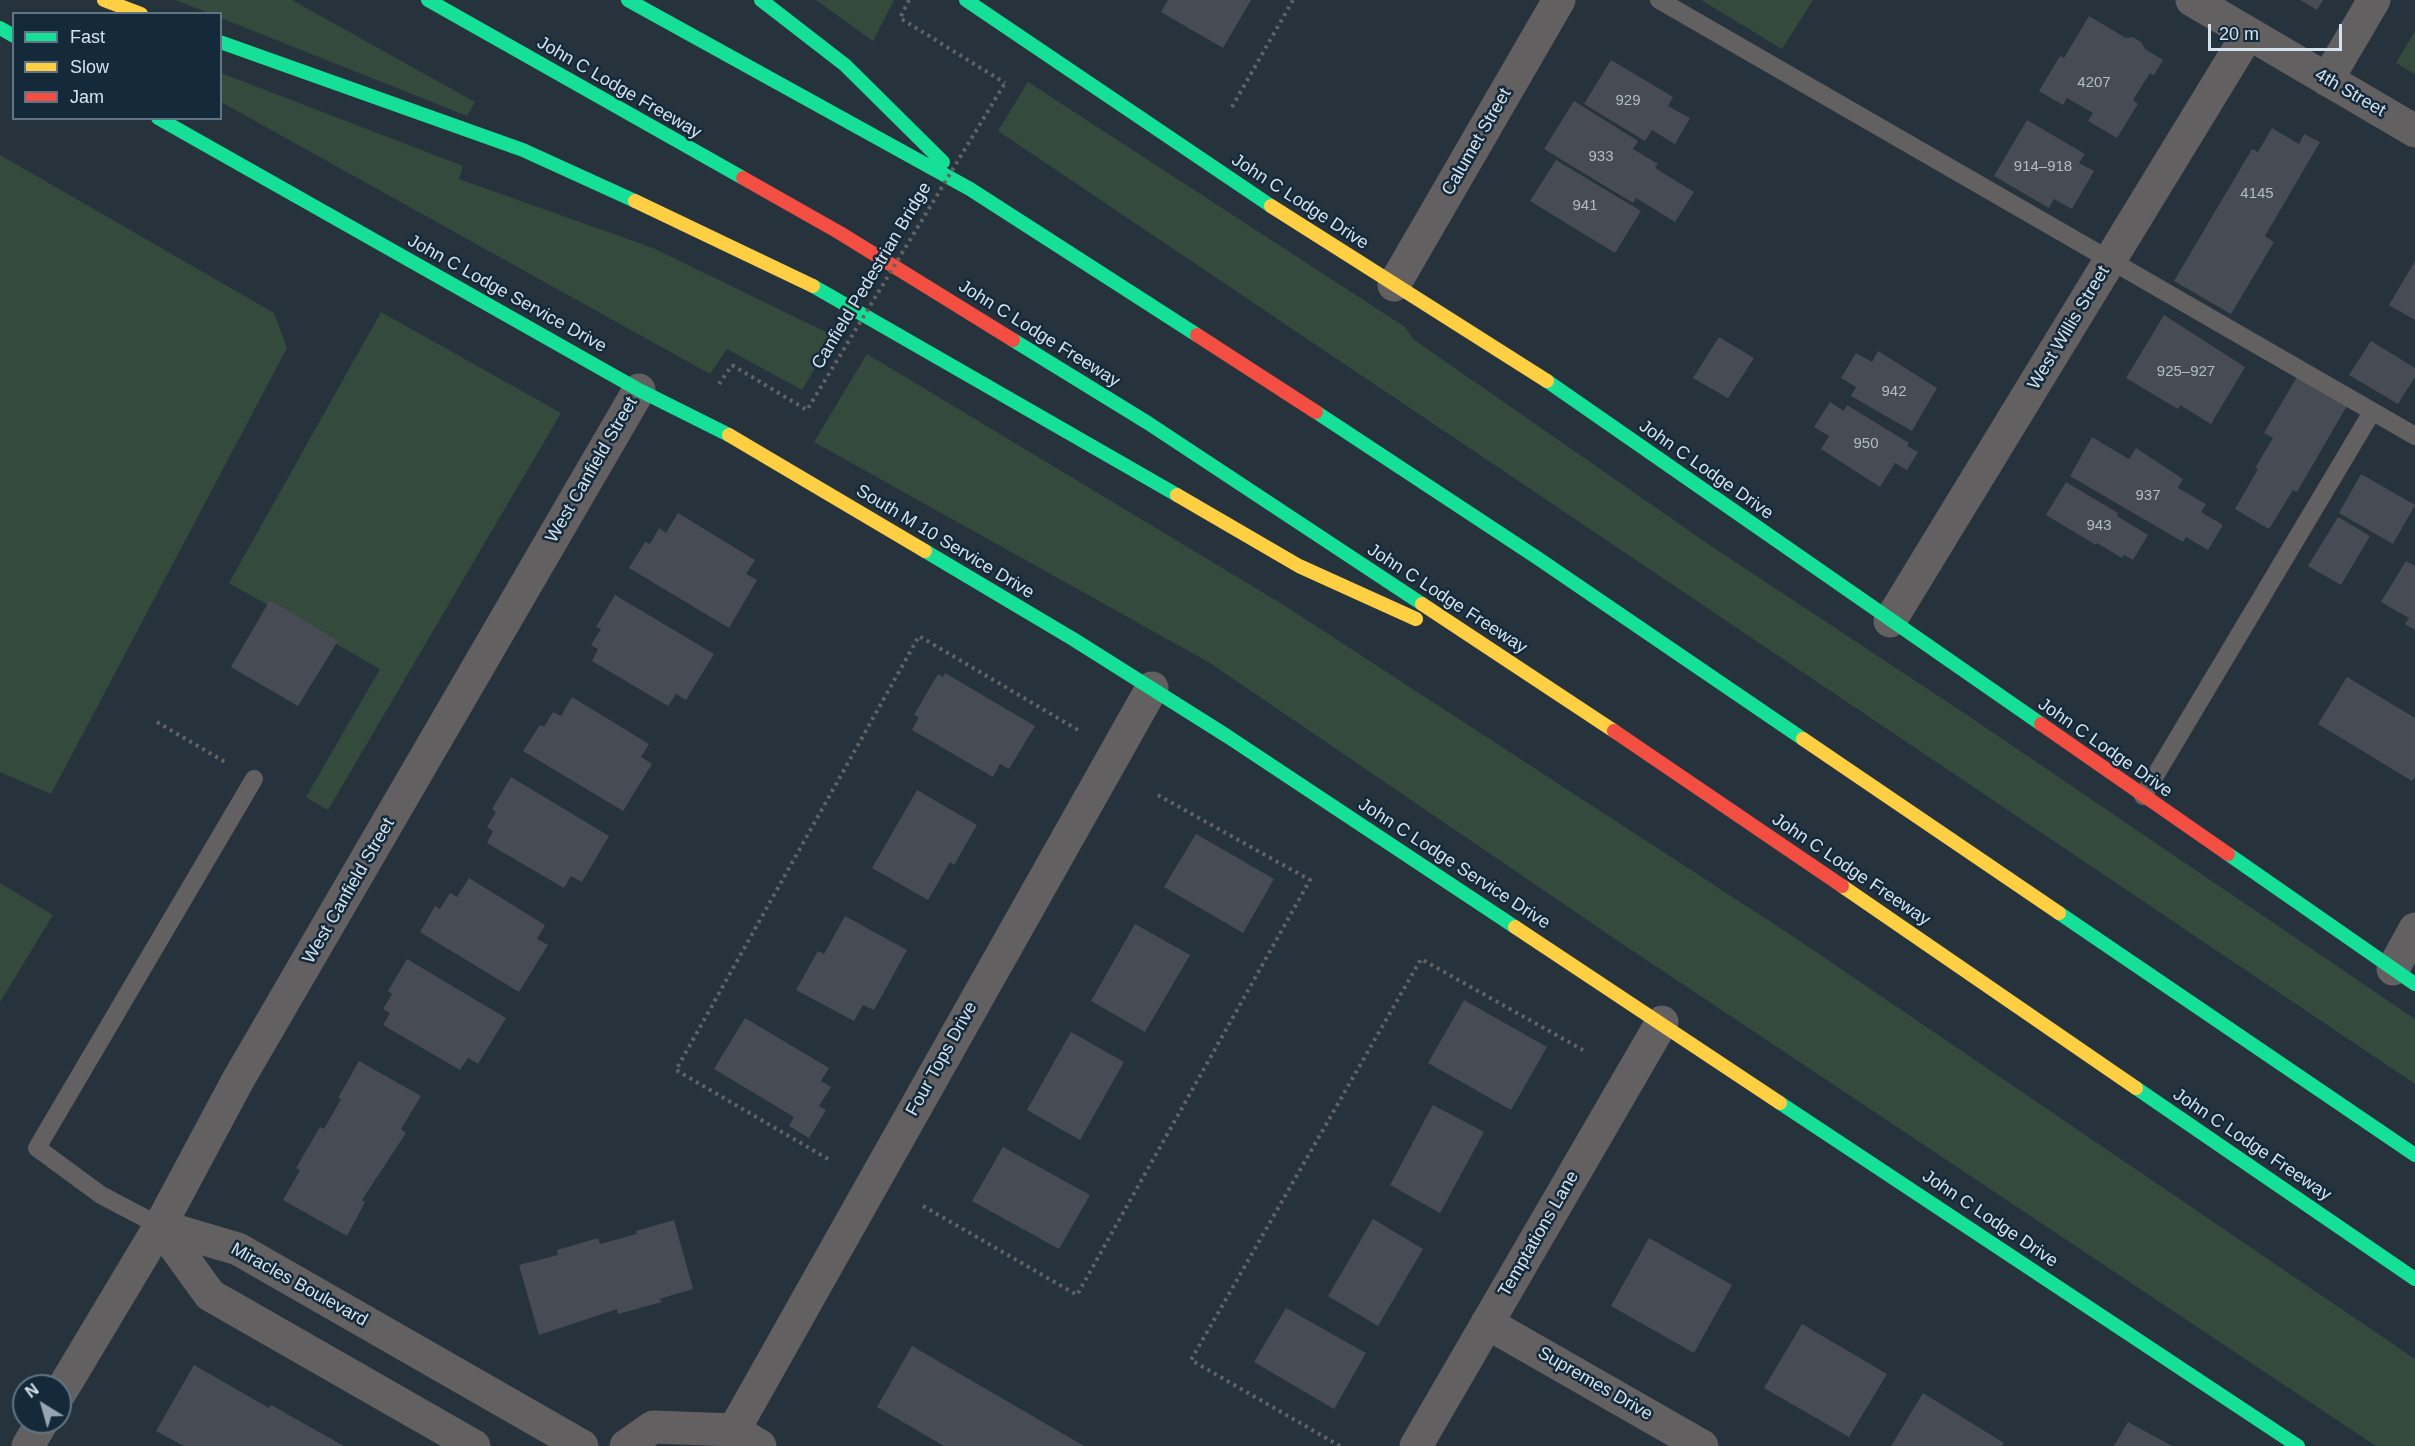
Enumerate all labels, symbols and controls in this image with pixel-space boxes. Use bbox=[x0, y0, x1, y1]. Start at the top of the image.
legend bbox=[12, 12, 222, 120]
scale bar bbox=[2211, 12, 2344, 50]
text: 20 m bbox=[2219, 24, 2259, 44]
text: Fast bbox=[70, 27, 105, 47]
street label: John C Lodge Freeway bbox=[533, 32, 705, 144]
text: Slow bbox=[70, 57, 109, 77]
street label: 4th Street bbox=[2311, 64, 2389, 122]
house number: 4207 bbox=[2077, 74, 2111, 92]
street label: Calumet Street bbox=[1438, 85, 1516, 199]
text: Jam bbox=[70, 87, 104, 107]
house number: 929 bbox=[1615, 92, 1641, 110]
house number: 933 bbox=[1588, 148, 1614, 166]
street label: John C Lodge Drive bbox=[1227, 150, 1373, 254]
house number: 914–918 bbox=[2014, 158, 2072, 176]
street label: Canfield Pedestrian Bridge bbox=[808, 179, 936, 373]
house number: 4145 bbox=[2240, 185, 2274, 203]
house number: 941 bbox=[1572, 197, 1598, 215]
street label: John C Lodge Service Drive bbox=[404, 230, 610, 358]
street label: West Willis Street bbox=[2024, 262, 2114, 394]
street label: John C Lodge Freeway bbox=[954, 276, 1124, 392]
house number: 925–927 bbox=[2157, 363, 2215, 381]
house number: 942 bbox=[1881, 383, 1907, 401]
street label: West Canfield Street bbox=[541, 393, 643, 547]
street label: John C Lodge Drive bbox=[1635, 416, 1777, 524]
house number: 950 bbox=[1853, 435, 1879, 453]
street label: South M 10 Service Drive bbox=[852, 480, 1038, 604]
house number: 937 bbox=[2135, 487, 2161, 505]
house number: 943 bbox=[2086, 517, 2112, 535]
street label: John C Lodge Freeway bbox=[1363, 539, 1531, 659]
street label: John C Lodge Drive bbox=[2034, 694, 2176, 802]
street label: John C Lodge Service Drive bbox=[1354, 794, 1554, 934]
street label: John C Lodge Freeway bbox=[1768, 809, 1934, 931]
street label: West Canfield Street bbox=[298, 814, 400, 968]
street label: Four Tops Drive bbox=[902, 998, 982, 1120]
street label: John C Lodge Freeway bbox=[2169, 1084, 2335, 1206]
street label: John C Lodge Drive bbox=[1918, 1166, 2062, 1272]
street label: Temptations Lane bbox=[1494, 1167, 1584, 1301]
street label: Miracles Boulevard bbox=[227, 1238, 371, 1332]
street label: Supremes Drive bbox=[1534, 1342, 1656, 1426]
north arrow bbox=[12, 1374, 72, 1434]
text: N bbox=[22, 1381, 42, 1401]

